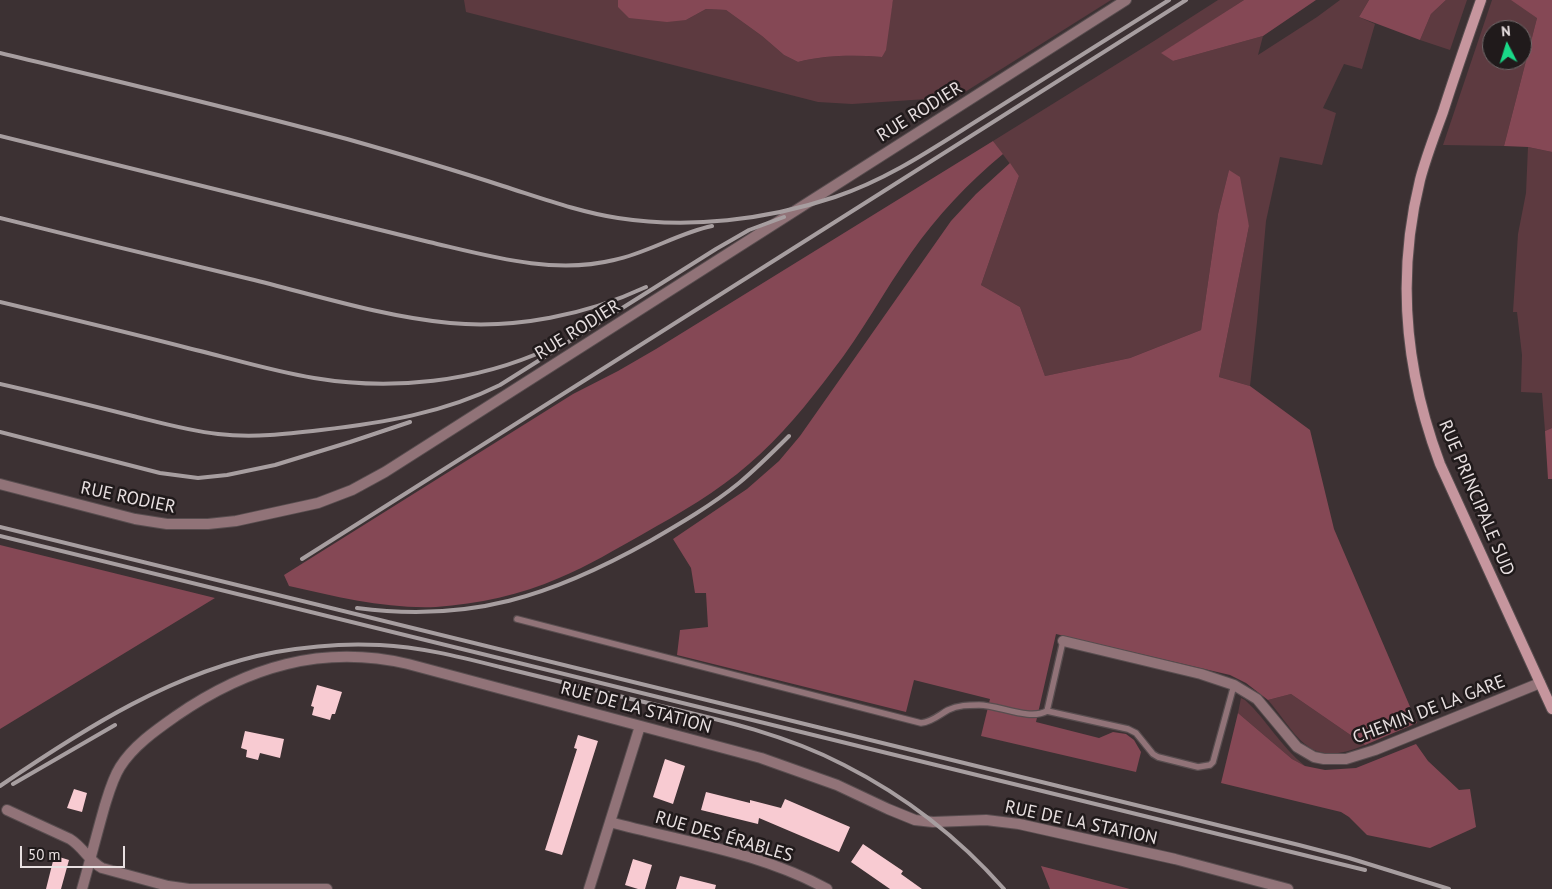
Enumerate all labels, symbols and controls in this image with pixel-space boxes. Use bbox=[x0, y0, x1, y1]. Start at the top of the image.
north arrow bbox=[1482, 20, 1532, 70]
text: N bbox=[1500, 22, 1511, 40]
street label: RUE RODIER bbox=[873, 77, 967, 147]
street label: RUE RODIER bbox=[531, 295, 625, 365]
street label: RUE PRINCIPALE SUD bbox=[1433, 417, 1519, 579]
street label: RUE RODIER bbox=[79, 477, 177, 519]
street label: CHEMIN DE LA GARE bbox=[1350, 671, 1508, 749]
street label: RUE DE LA STATION bbox=[558, 677, 714, 739]
street label: RUE DE LA STATION bbox=[1003, 796, 1159, 850]
street label: RUE DES ÉRABLES bbox=[653, 807, 795, 867]
scale bar bbox=[22, 836, 128, 868]
text: 50 m bbox=[28, 845, 61, 864]

